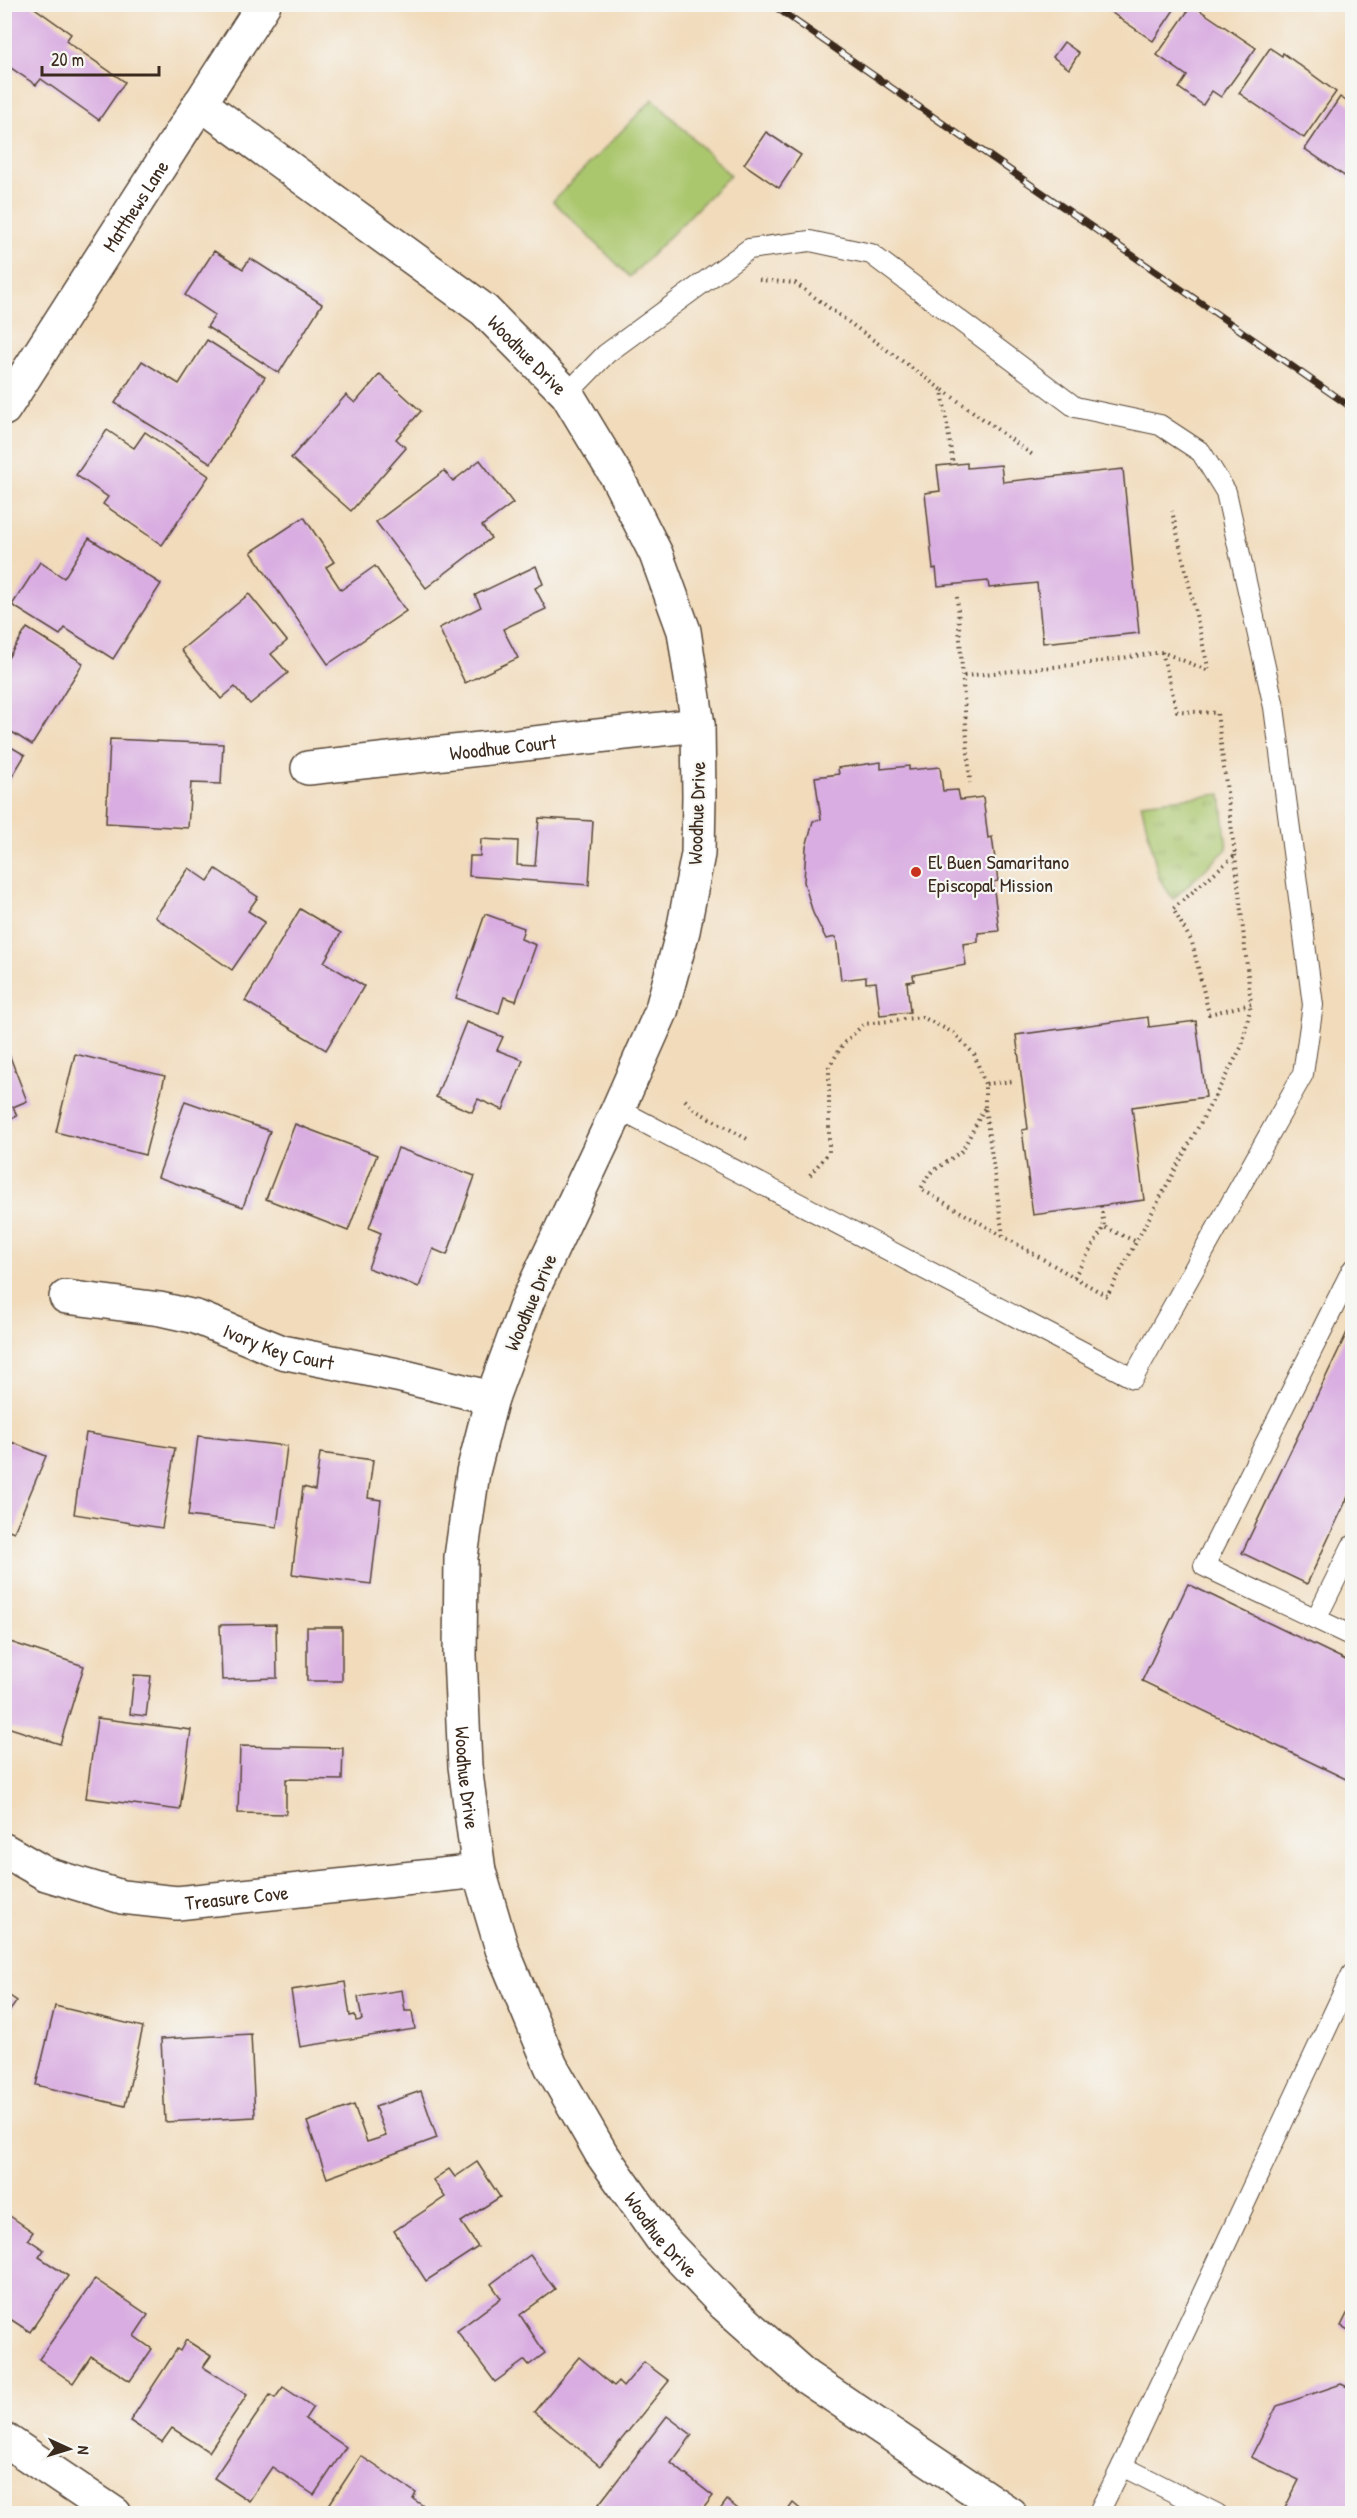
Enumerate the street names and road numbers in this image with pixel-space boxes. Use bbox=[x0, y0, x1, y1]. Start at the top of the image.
street label: Matthews Lane bbox=[95, 154, 174, 256]
street label: Woodhue Drive bbox=[482, 308, 574, 401]
street label: Woodhue Court bbox=[448, 727, 559, 766]
street label: Woodhue Drive bbox=[681, 761, 711, 865]
street label: Woodhue Drive bbox=[497, 1249, 563, 1355]
street label: Ivory Key Court bbox=[220, 1316, 338, 1376]
street label: Woodhue Drive bbox=[450, 1726, 487, 1831]
street label: Treasure Cove bbox=[183, 1878, 290, 1916]
street label: Woodhue Drive bbox=[619, 2186, 705, 2283]

